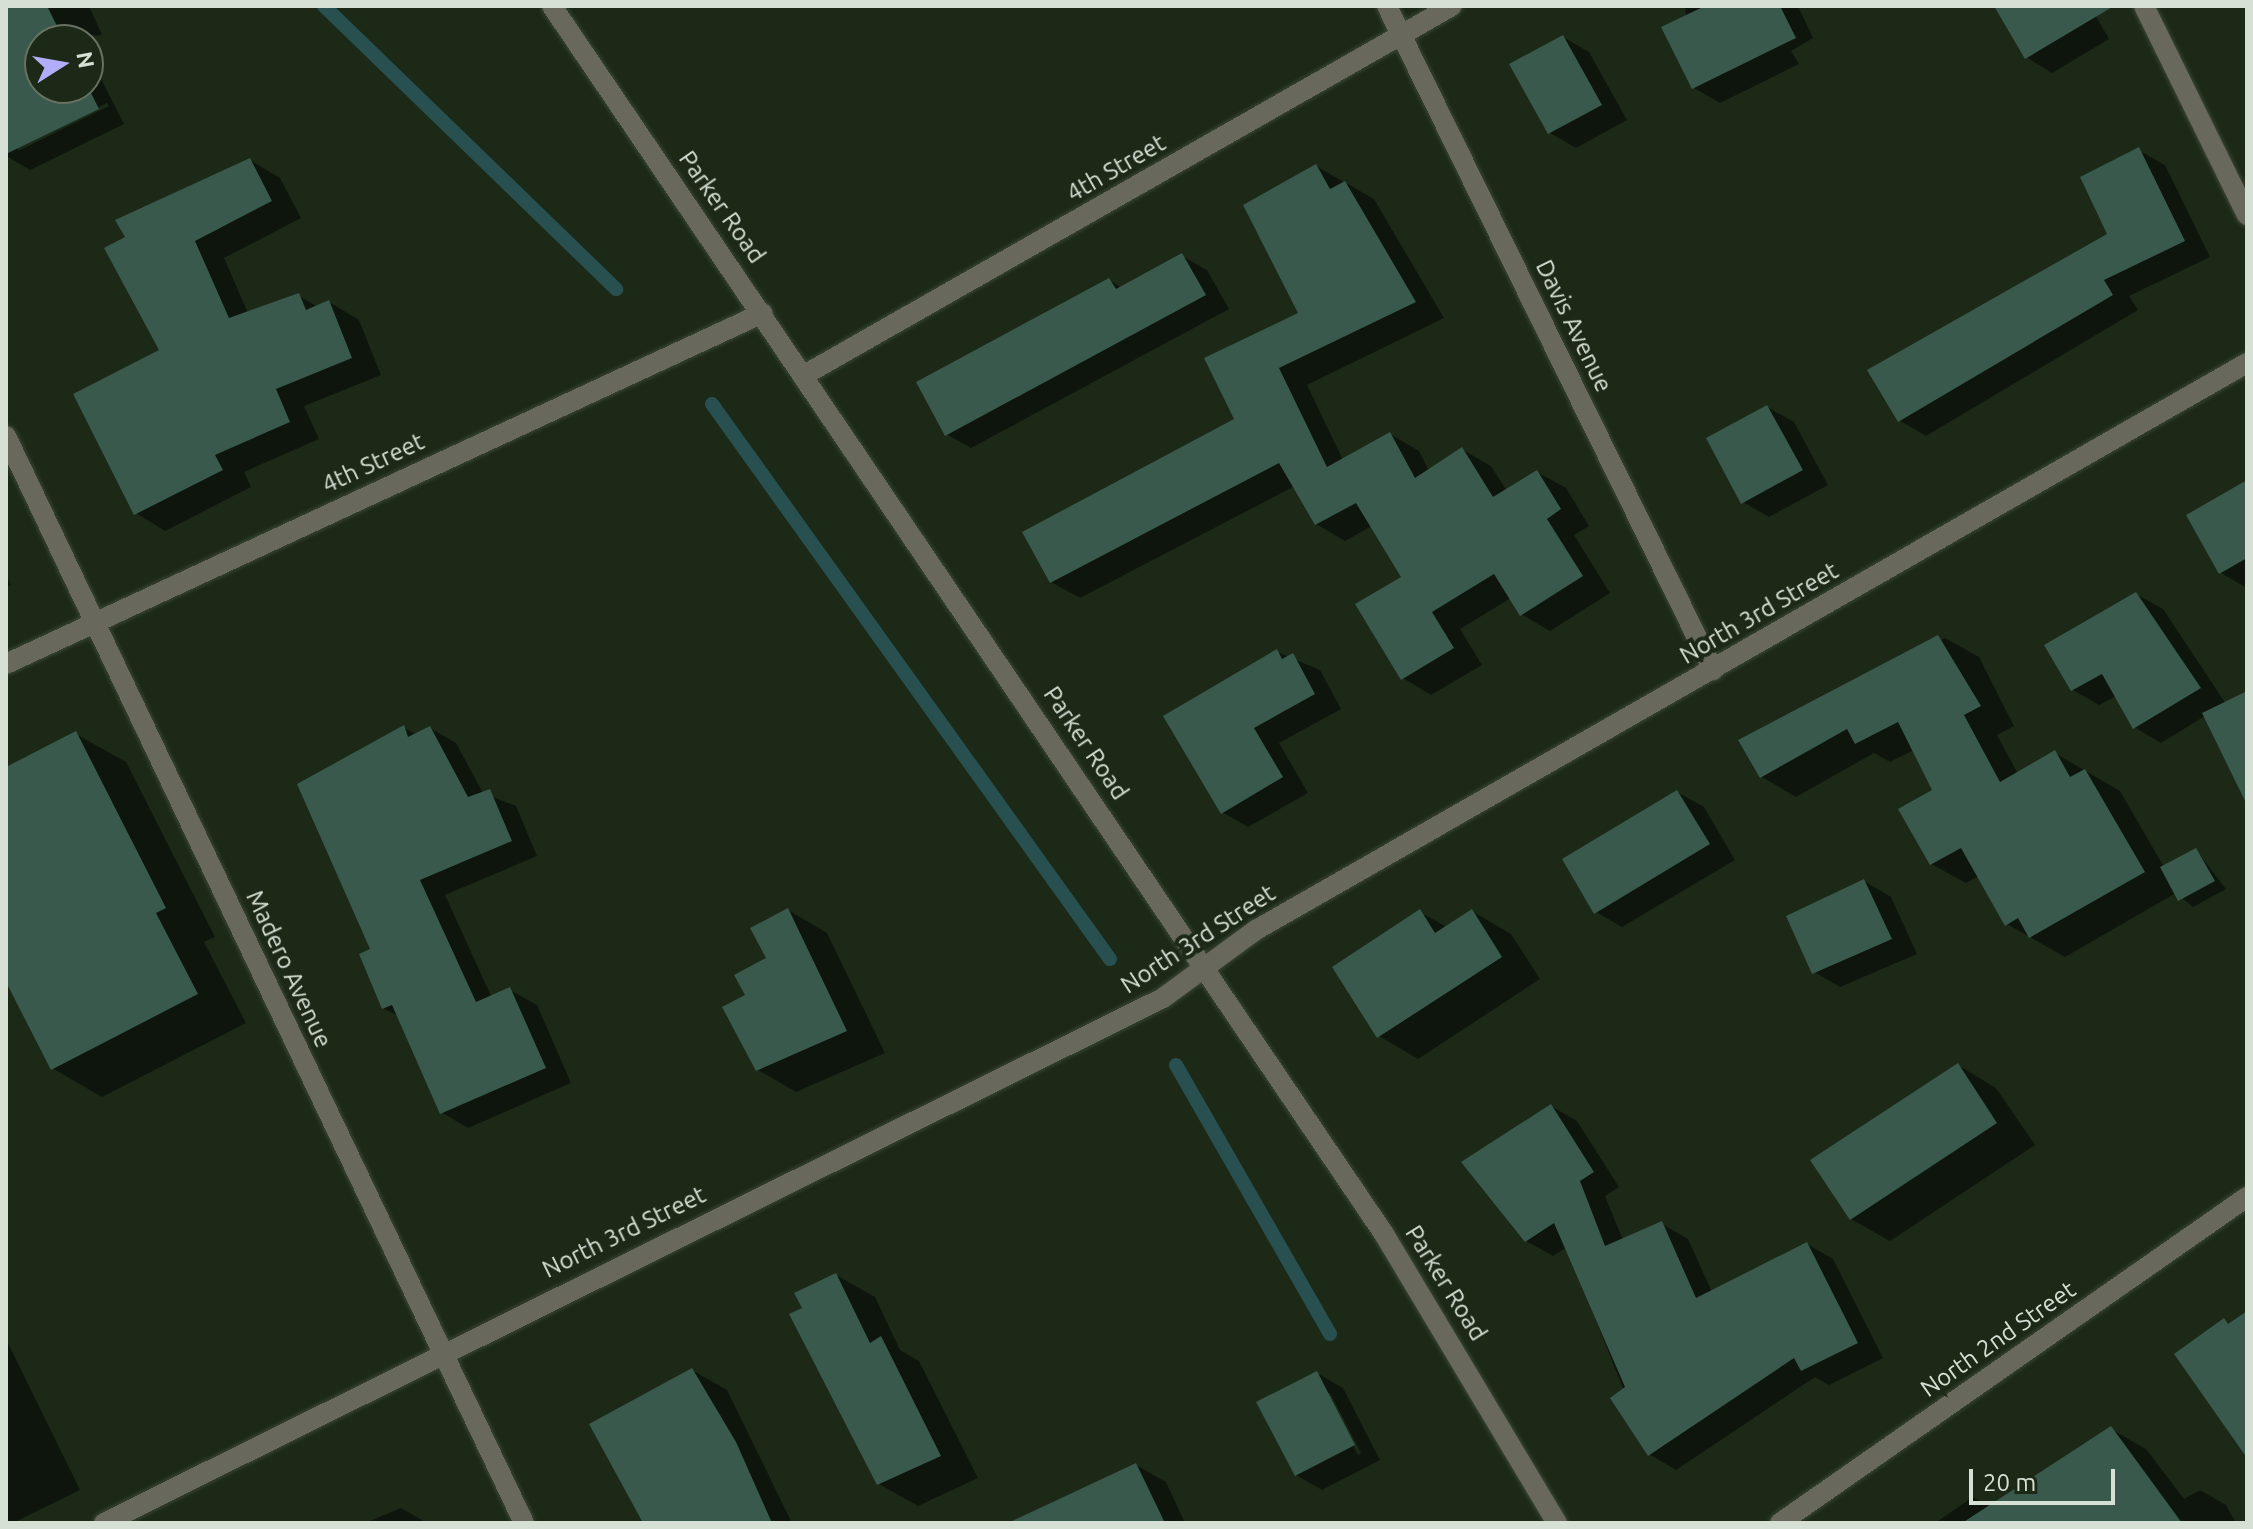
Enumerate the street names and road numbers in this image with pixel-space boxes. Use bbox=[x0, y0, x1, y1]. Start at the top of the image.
street label: 4th Street bbox=[1062, 128, 1170, 208]
street label: Parker Road bbox=[673, 145, 771, 269]
street label: Davis Avenue bbox=[1530, 255, 1618, 397]
street label: 4th Street bbox=[317, 427, 429, 499]
street label: North 3rd Street bbox=[1675, 556, 1843, 670]
street label: Parker Road bbox=[1038, 681, 1134, 805]
street label: North 3rd Street bbox=[1115, 878, 1281, 1000]
street label: Madero Avenue bbox=[240, 886, 338, 1052]
street label: North 3rd Street bbox=[538, 1180, 710, 1284]
street label: Parker Road bbox=[1399, 1220, 1493, 1346]
street label: North 2nd Street bbox=[1915, 1275, 2081, 1403]

